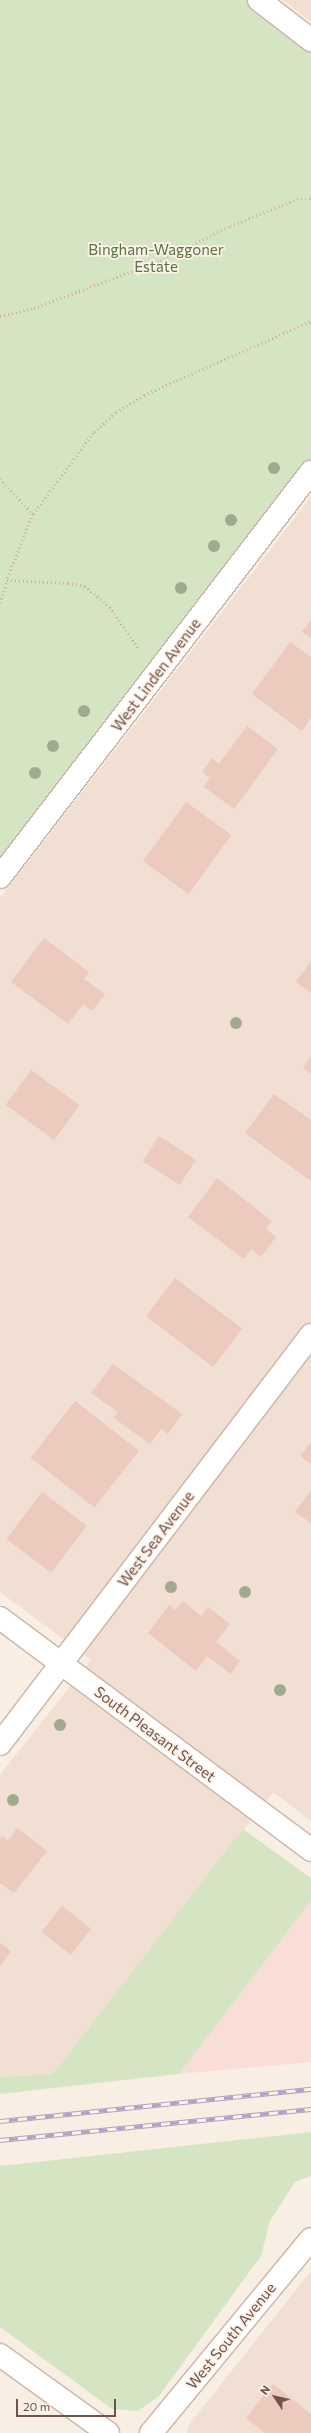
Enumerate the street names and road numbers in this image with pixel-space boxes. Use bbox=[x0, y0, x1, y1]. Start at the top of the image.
street label: West Linden Avenue bbox=[108, 615, 204, 735]
street label: West Sea Avenue bbox=[114, 1488, 198, 1590]
street label: South Pleasant Street bbox=[91, 1682, 219, 1786]
street label: West South Avenue bbox=[183, 2279, 279, 2393]

